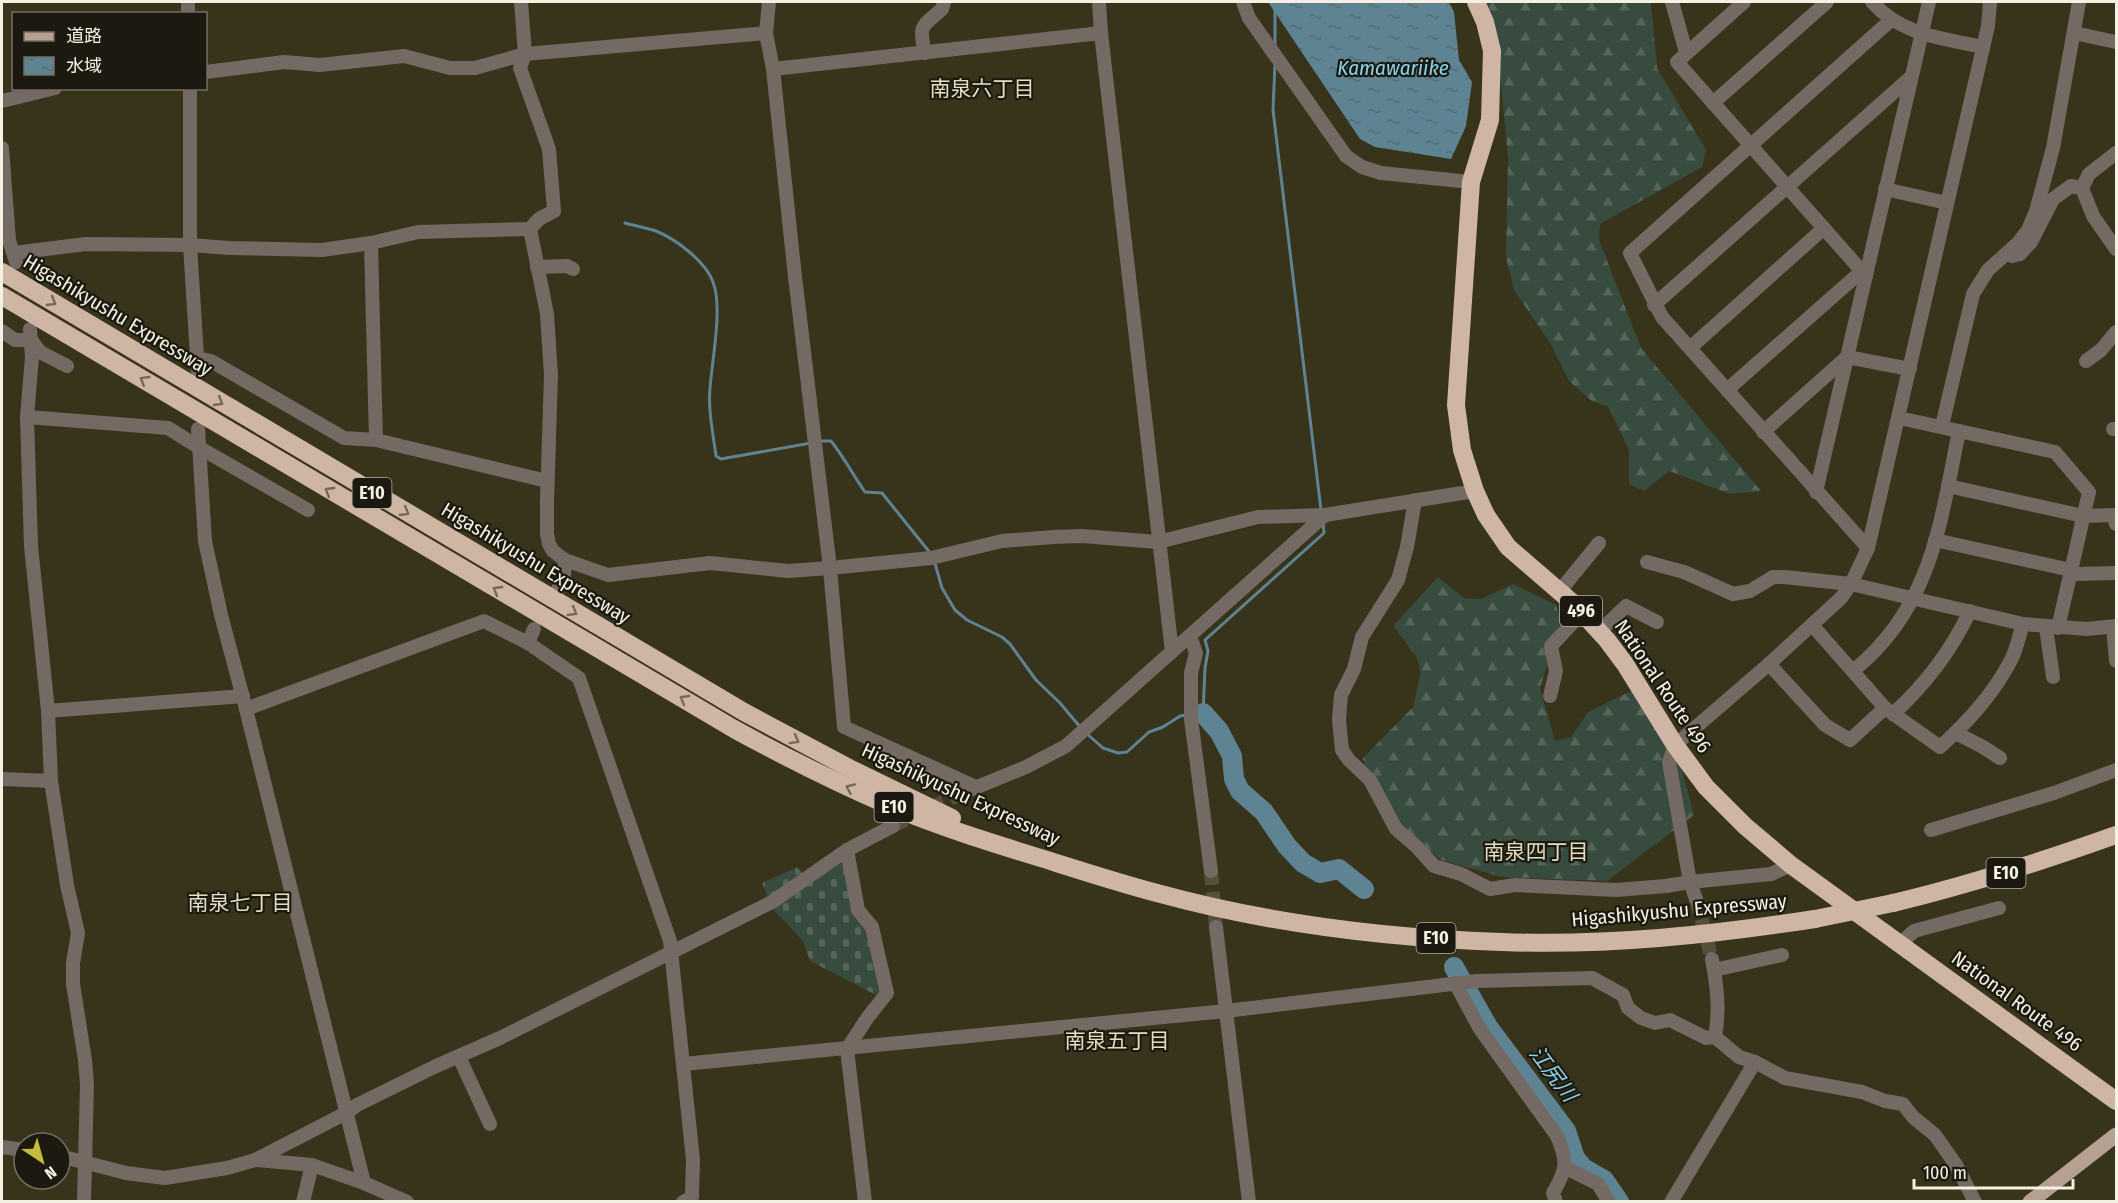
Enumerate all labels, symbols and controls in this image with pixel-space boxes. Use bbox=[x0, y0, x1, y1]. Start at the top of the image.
legend bbox=[12, 12, 207, 90]
text: 道路 bbox=[66, 25, 102, 47]
text: 水域 bbox=[66, 55, 102, 77]
water label: Kamawariike bbox=[1337, 55, 1449, 81]
district label: 南泉六丁目 bbox=[930, 76, 1035, 102]
street label: Higashikyushu Expressway bbox=[19, 249, 217, 381]
one-way arrow bbox=[46, 295, 56, 307]
one-way arrow bbox=[140, 376, 150, 388]
one-way arrow bbox=[213, 395, 223, 406]
road number: E10 bbox=[352, 478, 392, 508]
one-way arrow bbox=[325, 486, 336, 498]
street label: Higashikyushu Expressway bbox=[437, 497, 635, 629]
one-way arrow bbox=[399, 505, 409, 517]
one-way arrow bbox=[493, 586, 503, 597]
road number: 496 bbox=[1560, 596, 1602, 626]
one-way arrow bbox=[567, 604, 577, 616]
street label: National Route 496 bbox=[1610, 615, 1716, 757]
one-way arrow bbox=[679, 695, 690, 707]
one-way arrow bbox=[789, 733, 799, 744]
street label: Higashikyushu Expressway bbox=[858, 737, 1064, 851]
one-way arrow bbox=[845, 783, 856, 795]
road number: E10 bbox=[874, 792, 914, 822]
district label: 南泉四丁目 bbox=[1484, 839, 1589, 865]
road number: E10 bbox=[1986, 858, 2026, 888]
street label: Higashikyushu Expressway bbox=[1570, 889, 1788, 931]
district label: 南泉七丁目 bbox=[188, 890, 293, 916]
road number: E10 bbox=[1416, 923, 1456, 953]
street label: National Route 496 bbox=[1947, 946, 2087, 1056]
district label: 南泉五丁目 bbox=[1065, 1028, 1170, 1054]
water label: 江尻川 bbox=[1524, 1041, 1584, 1109]
north arrow bbox=[12, 1131, 72, 1191]
scale bar bbox=[1914, 1152, 2073, 1190]
text: N bbox=[41, 1162, 60, 1183]
text: 100 m bbox=[1923, 1162, 1967, 1184]

